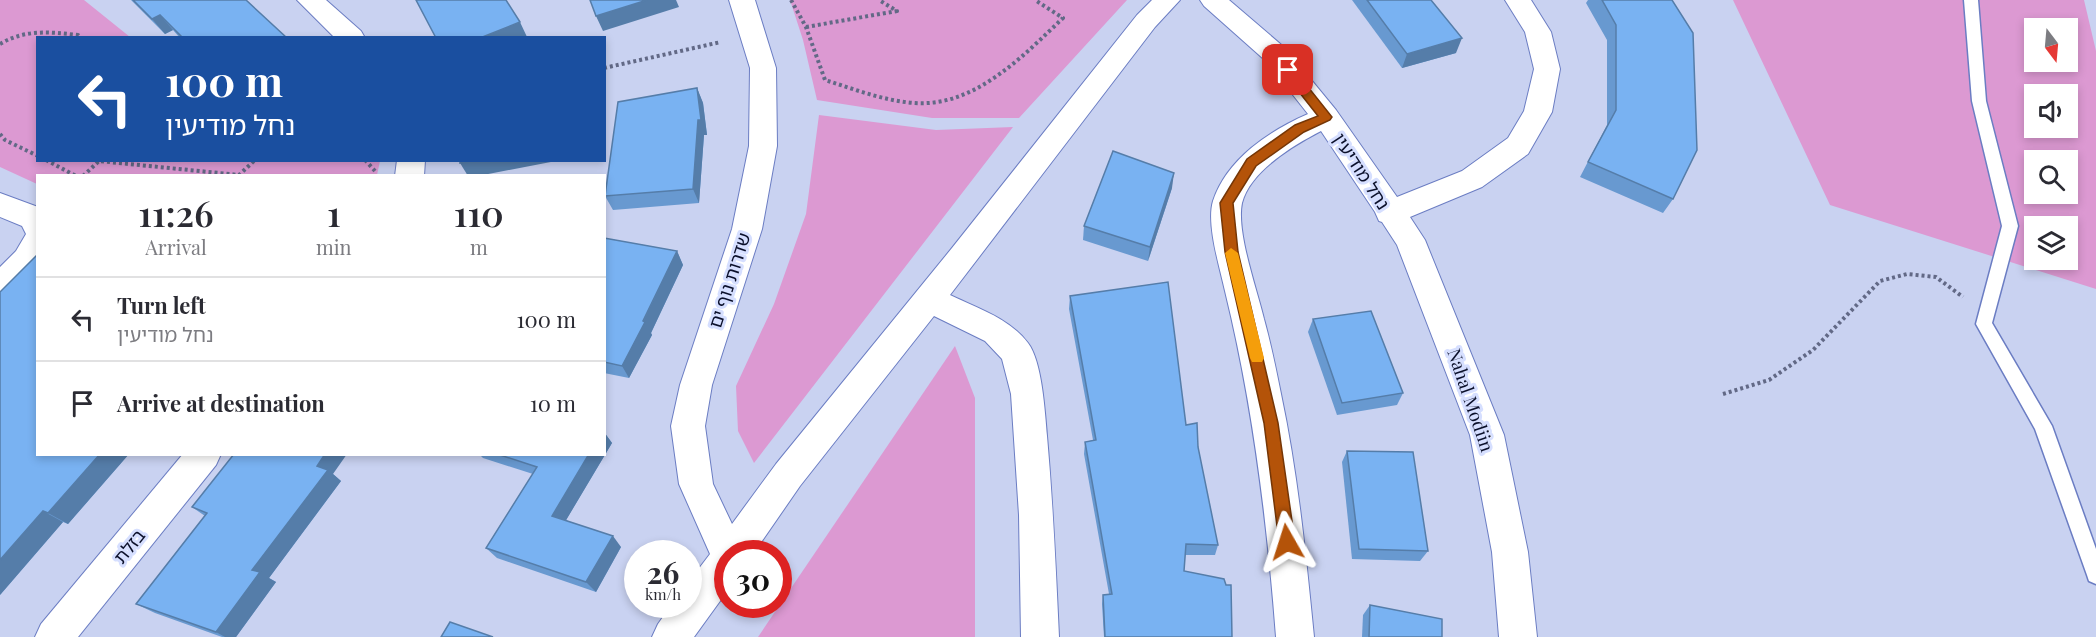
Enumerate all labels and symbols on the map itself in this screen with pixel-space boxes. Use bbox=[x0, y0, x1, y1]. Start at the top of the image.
north arrow bbox=[2024, 18, 2078, 72]
pin bbox=[1262, 44, 1313, 95]
street label: נחל מודיעין bbox=[1328, 128, 1396, 214]
street label: שדרות נוף ים bbox=[702, 229, 756, 331]
street label: Nahal Modiin bbox=[1442, 345, 1500, 455]
position arrow bbox=[1255, 510, 1319, 574]
street label: בזלת bbox=[108, 524, 150, 568]
speed limit sign: 30 bbox=[714, 540, 792, 618]

